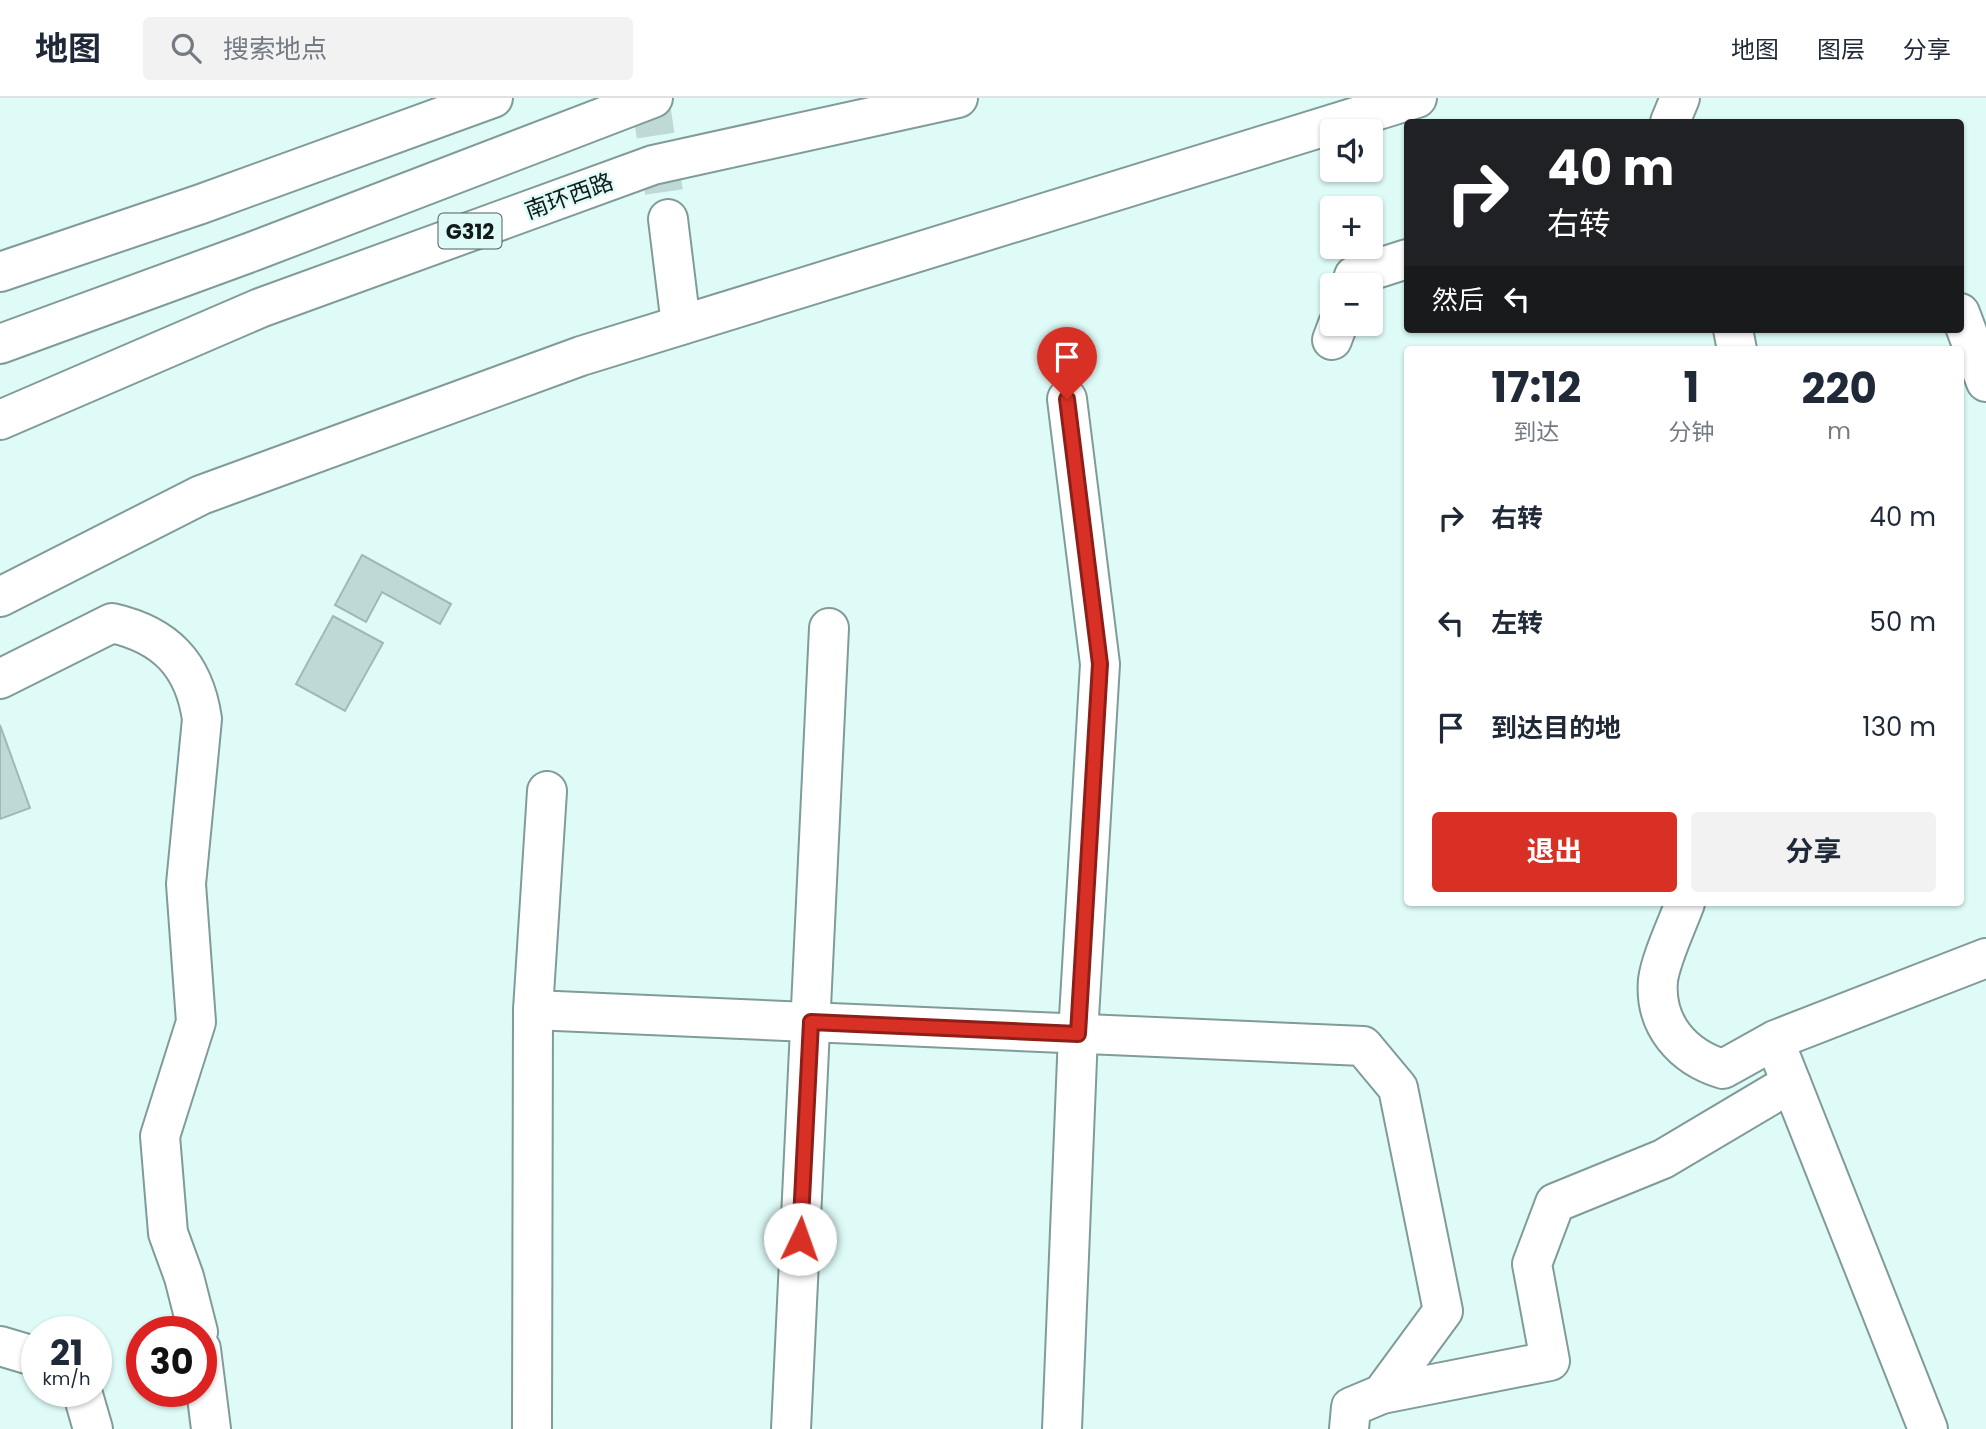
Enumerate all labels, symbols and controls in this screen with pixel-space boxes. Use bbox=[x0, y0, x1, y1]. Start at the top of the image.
search box bbox=[143, 17, 633, 80]
text: 地图 bbox=[35, 25, 101, 72]
icon: search bbox=[167, 29, 205, 67]
text: 搜索地点 bbox=[223, 31, 327, 67]
text: 地图 bbox=[1731, 33, 1779, 66]
text: 图层 bbox=[1817, 33, 1865, 66]
text: 分享 bbox=[1903, 33, 1951, 66]
map controls bbox=[1320, 119, 1383, 336]
button: sound bbox=[1320, 119, 1383, 182]
text: 40 m bbox=[1547, 134, 1674, 202]
icon: right bbox=[1432, 147, 1523, 238]
street label: 南环西路 bbox=[520, 165, 618, 227]
button: + bbox=[1320, 196, 1383, 259]
text: 右转 bbox=[1547, 201, 1611, 246]
road number: G312 bbox=[438, 214, 502, 248]
button: − bbox=[1320, 273, 1383, 336]
icon: left bbox=[1498, 280, 1536, 318]
text: 然后 bbox=[1432, 282, 1484, 318]
pin bbox=[1037, 327, 1097, 399]
icon: arrive bbox=[1048, 338, 1086, 376]
text: 17:12 bbox=[1491, 358, 1581, 417]
text: 1 bbox=[1683, 358, 1699, 417]
text: 220 bbox=[1801, 359, 1877, 418]
text: m bbox=[1827, 415, 1851, 447]
text: 到达 bbox=[1513, 416, 1559, 448]
text: 分钟 bbox=[1668, 416, 1714, 448]
icon: right bbox=[1432, 499, 1470, 537]
text: 40 m bbox=[1870, 499, 1936, 535]
text: 右转 bbox=[1491, 500, 1543, 536]
icon: left bbox=[1432, 604, 1470, 642]
text: 50 m bbox=[1870, 604, 1936, 640]
text: 左转 bbox=[1491, 605, 1543, 641]
icon: arrive bbox=[1432, 709, 1470, 747]
text: 130 m bbox=[1862, 709, 1936, 745]
text: 到达目的地 bbox=[1491, 710, 1621, 746]
button: 退出 bbox=[1432, 812, 1677, 892]
button: 分享 bbox=[1691, 812, 1936, 892]
position arrow bbox=[763, 1202, 837, 1276]
speed limit sign: 30 bbox=[126, 1316, 217, 1407]
text: 21 bbox=[50, 1328, 83, 1377]
text: km/h bbox=[43, 1366, 90, 1391]

